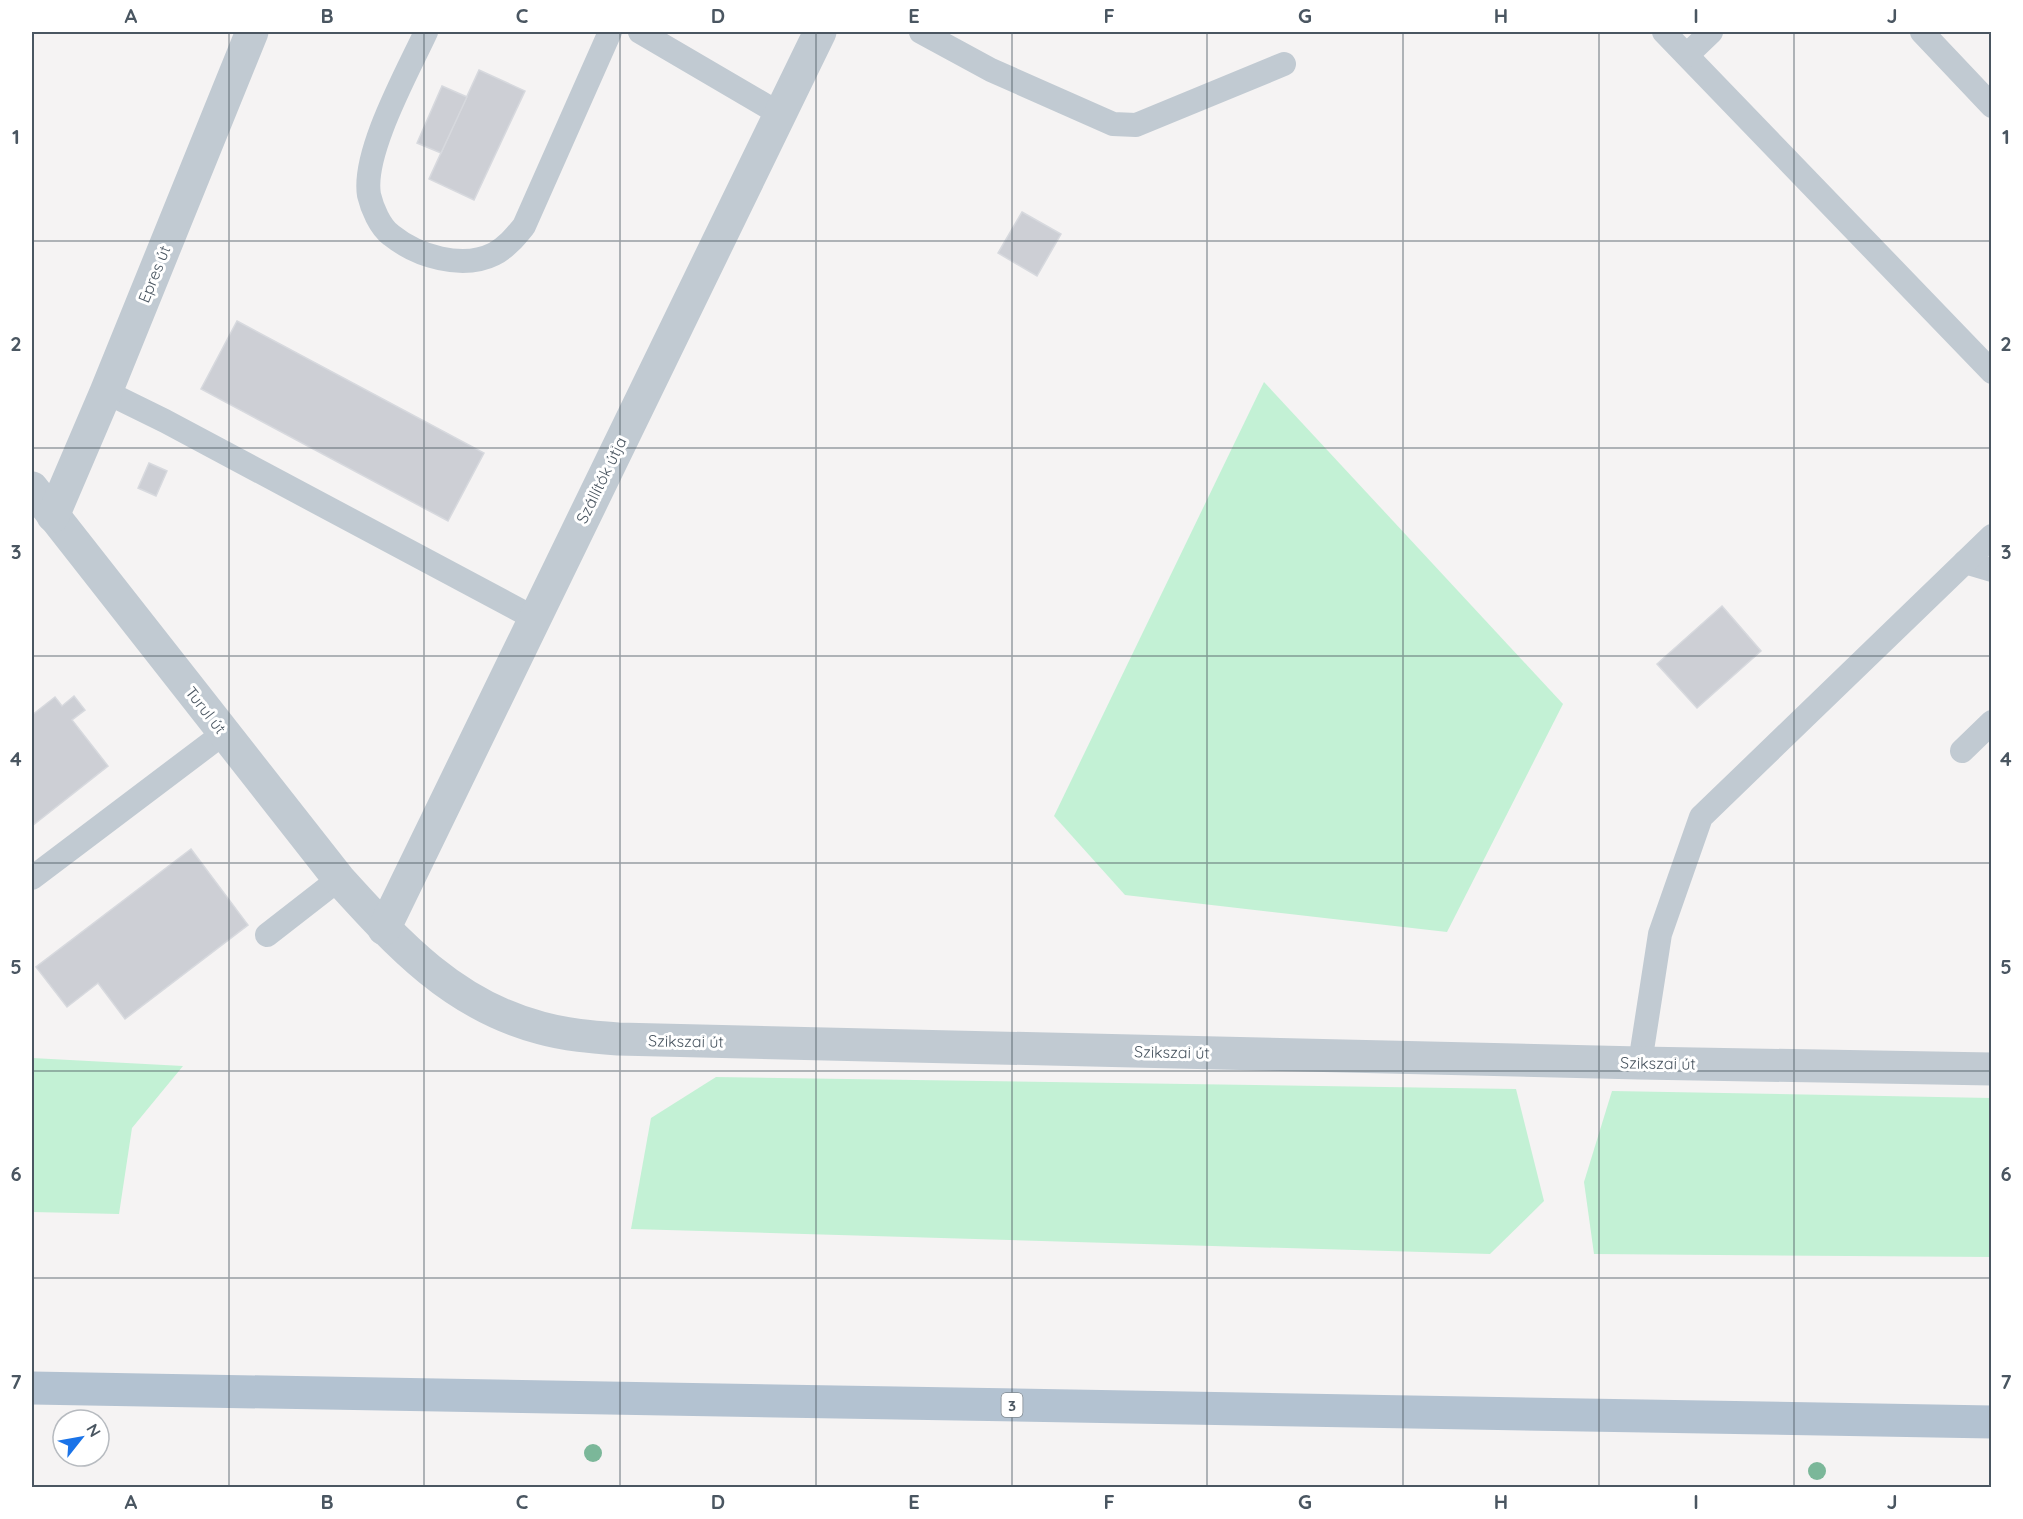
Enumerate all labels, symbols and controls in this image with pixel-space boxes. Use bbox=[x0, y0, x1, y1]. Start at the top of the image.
text: A bbox=[125, 3, 138, 28]
text: B bbox=[320, 3, 334, 28]
text: C bbox=[516, 3, 529, 28]
text: D bbox=[711, 3, 725, 28]
text: E bbox=[908, 3, 920, 28]
text: F bbox=[1103, 3, 1115, 28]
text: G bbox=[1298, 3, 1312, 28]
text: H bbox=[1494, 3, 1508, 28]
text: I bbox=[1693, 3, 1699, 28]
text: J bbox=[1886, 3, 1898, 28]
text: 1 bbox=[12, 124, 20, 149]
text: 1 bbox=[2002, 124, 2010, 149]
street label: Epres út bbox=[133, 242, 175, 306]
text: 2 bbox=[10, 331, 22, 356]
text: 2 bbox=[2000, 331, 2012, 356]
street label: Szállítók útja bbox=[571, 434, 631, 526]
text: 3 bbox=[11, 539, 21, 564]
text: 3 bbox=[2001, 539, 2011, 564]
street label: Turul út bbox=[181, 682, 231, 738]
text: 4 bbox=[10, 746, 22, 771]
text: 4 bbox=[2000, 746, 2012, 771]
text: 5 bbox=[10, 954, 22, 979]
text: 5 bbox=[2000, 954, 2012, 979]
street label: Szikszai út bbox=[648, 1030, 724, 1052]
street label: Szikszai út bbox=[1134, 1041, 1210, 1063]
street label: Szikszai út bbox=[1620, 1052, 1696, 1074]
text: 6 bbox=[10, 1161, 22, 1186]
text: 6 bbox=[2000, 1161, 2012, 1186]
text: 7 bbox=[11, 1369, 22, 1394]
text: 7 bbox=[2001, 1369, 2012, 1394]
road number: 3 bbox=[1002, 1393, 1022, 1417]
north arrow bbox=[51, 1408, 111, 1468]
text: N bbox=[82, 1420, 105, 1440]
text: A bbox=[125, 1489, 138, 1514]
text: B bbox=[320, 1489, 334, 1514]
text: C bbox=[516, 1489, 529, 1514]
text: D bbox=[711, 1489, 725, 1514]
text: E bbox=[908, 1489, 920, 1514]
text: F bbox=[1103, 1489, 1115, 1514]
text: G bbox=[1298, 1489, 1312, 1514]
text: H bbox=[1494, 1489, 1508, 1514]
text: I bbox=[1693, 1489, 1699, 1514]
text: J bbox=[1886, 1489, 1898, 1514]

